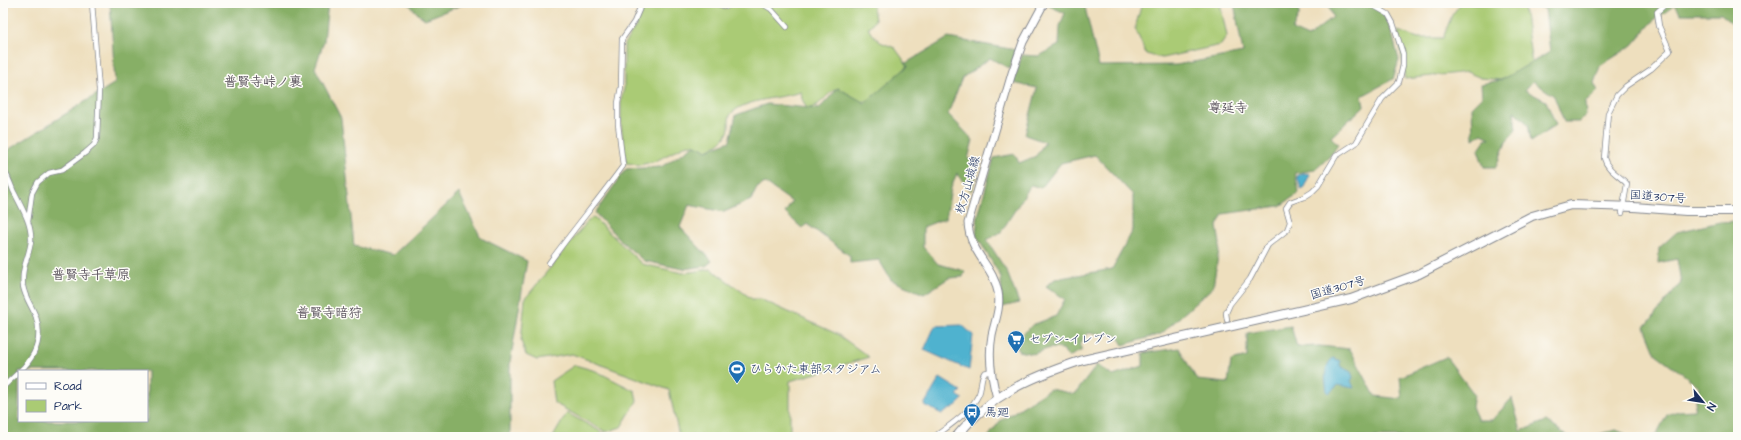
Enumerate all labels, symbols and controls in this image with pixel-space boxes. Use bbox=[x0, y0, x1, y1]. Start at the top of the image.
district label: 普賢寺峠ノ裏 bbox=[224, 73, 302, 91]
district label: 尊延寺 bbox=[1208, 99, 1248, 117]
street label: 枚方山城線 bbox=[952, 154, 984, 216]
street label: 国道307号 bbox=[1629, 187, 1687, 207]
district label: 普賢寺千草原 bbox=[52, 266, 130, 284]
street label: 国道307号 bbox=[1308, 272, 1368, 304]
district label: 普賢寺暗狩 bbox=[296, 304, 362, 322]
supermarket icon: セブン-イレブン bbox=[1006, 329, 1026, 354]
place label: セブン-イレブン bbox=[1029, 331, 1117, 348]
sports icon: ひらかた東部スタジアム bbox=[727, 359, 747, 384]
place label: ひらかた東部スタジアム bbox=[750, 361, 882, 378]
legend bbox=[18, 370, 148, 422]
text: Road bbox=[54, 378, 82, 395]
north arrow bbox=[1683, 382, 1723, 422]
text: Park bbox=[54, 398, 82, 415]
text: N bbox=[1703, 400, 1719, 414]
bus stop icon: 馬廻 bbox=[962, 402, 982, 427]
place label: 馬廻 bbox=[985, 404, 1009, 421]

